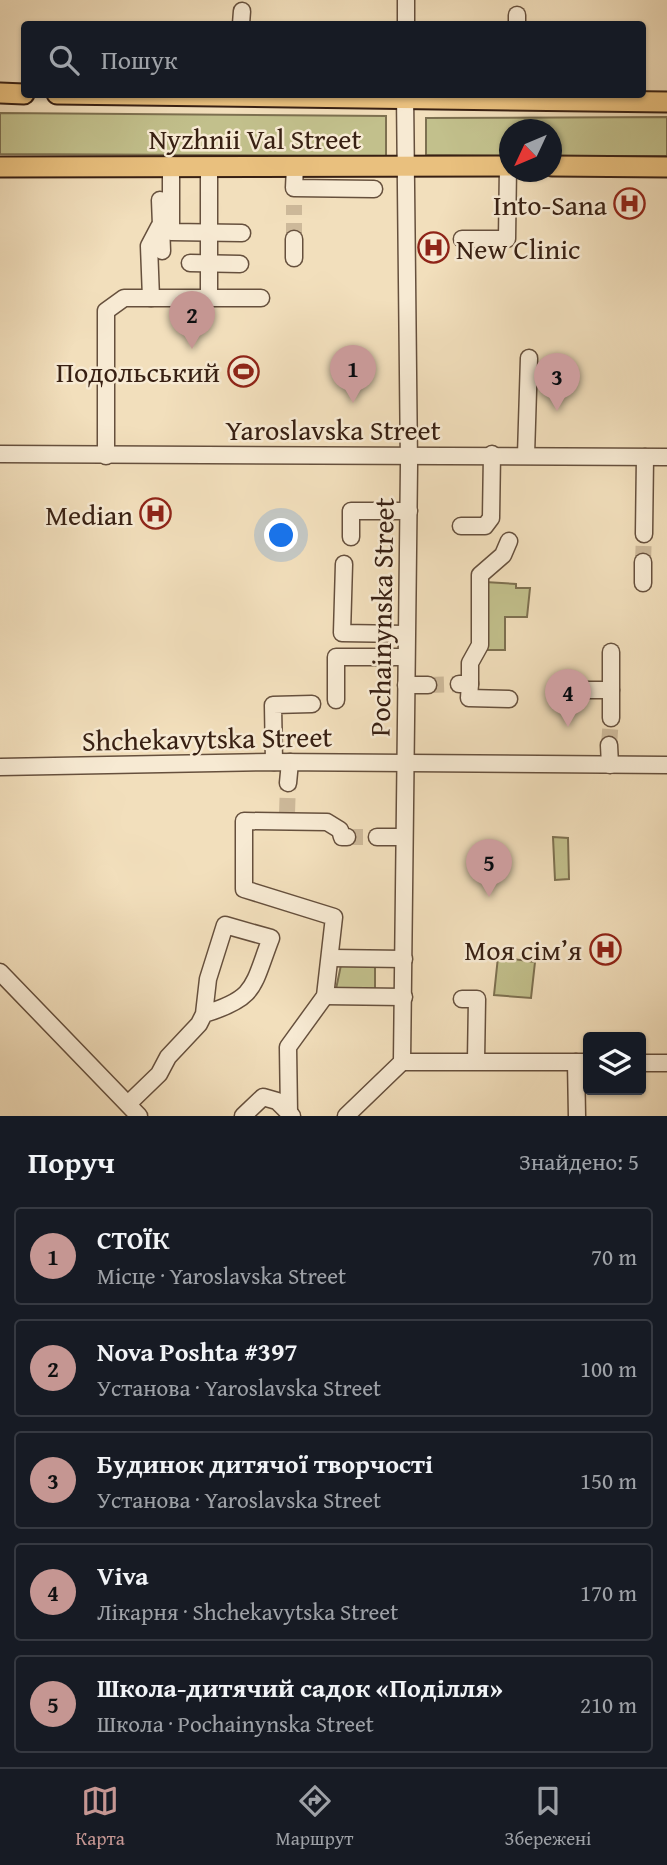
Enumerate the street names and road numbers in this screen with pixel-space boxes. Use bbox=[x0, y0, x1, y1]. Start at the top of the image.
street label: Nyzhnii Val Street bbox=[149, 118, 361, 159]
street label: Yaroslavska Street bbox=[225, 409, 441, 450]
street label: Pochainynska Street bbox=[358, 497, 404, 737]
street label: Shchekavytska Street bbox=[81, 715, 333, 761]

